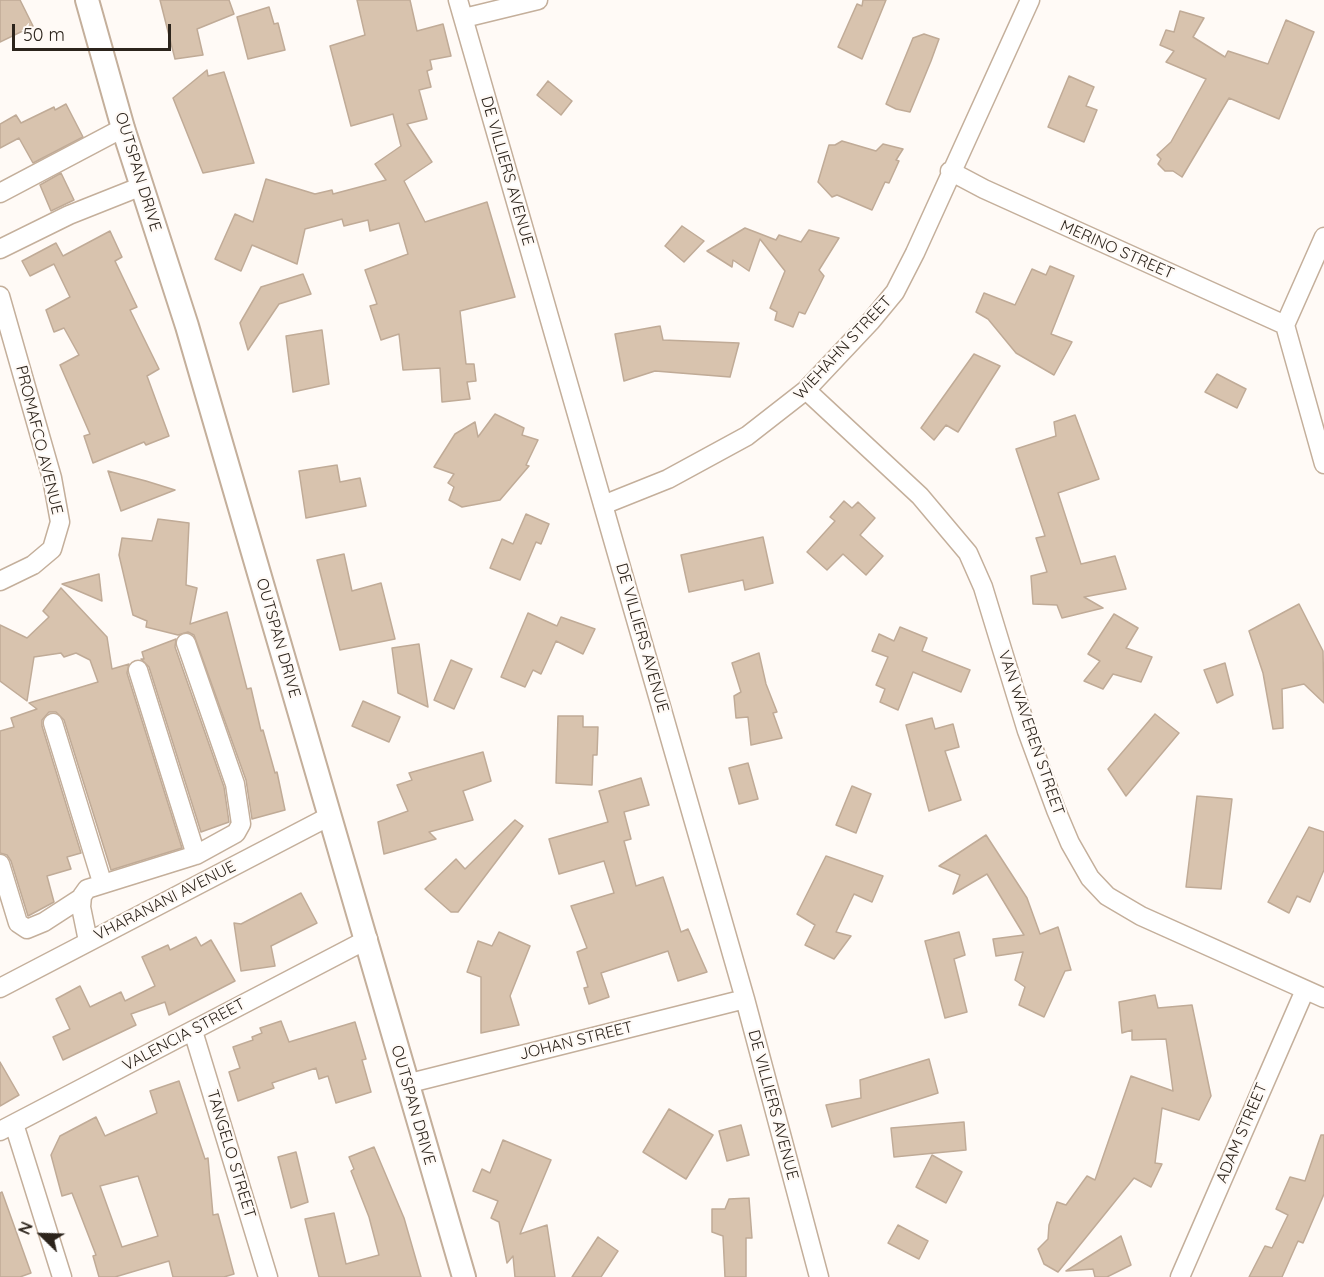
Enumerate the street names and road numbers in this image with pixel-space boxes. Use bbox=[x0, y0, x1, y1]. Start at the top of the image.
street label: DE VILLIERS AVENUE bbox=[476, 94, 538, 248]
street label: OUTSPAN DRIVE bbox=[111, 110, 165, 234]
street label: MERINO STREET bbox=[1057, 216, 1177, 284]
street label: WIEHAHN STREET bbox=[790, 292, 896, 404]
street label: PROMAFCO AVENUE bbox=[11, 364, 67, 516]
street label: DE VILLIERS AVENUE bbox=[611, 561, 673, 715]
street label: OUTSPAN DRIVE bbox=[252, 576, 304, 700]
street label: VAN WAVEREN STREET bbox=[994, 648, 1068, 818]
street label: VHARANANI AVENUE bbox=[91, 857, 239, 945]
street label: VALENCIA STREET bbox=[119, 995, 249, 1075]
street label: JOHAN STREET bbox=[517, 1018, 635, 1064]
street label: DE VILLIERS AVENUE bbox=[744, 1028, 802, 1182]
street label: OUTSPAN DRIVE bbox=[387, 1043, 439, 1167]
street label: ADAM STREET bbox=[1212, 1080, 1272, 1186]
street label: TANGELO STREET bbox=[202, 1087, 260, 1221]

